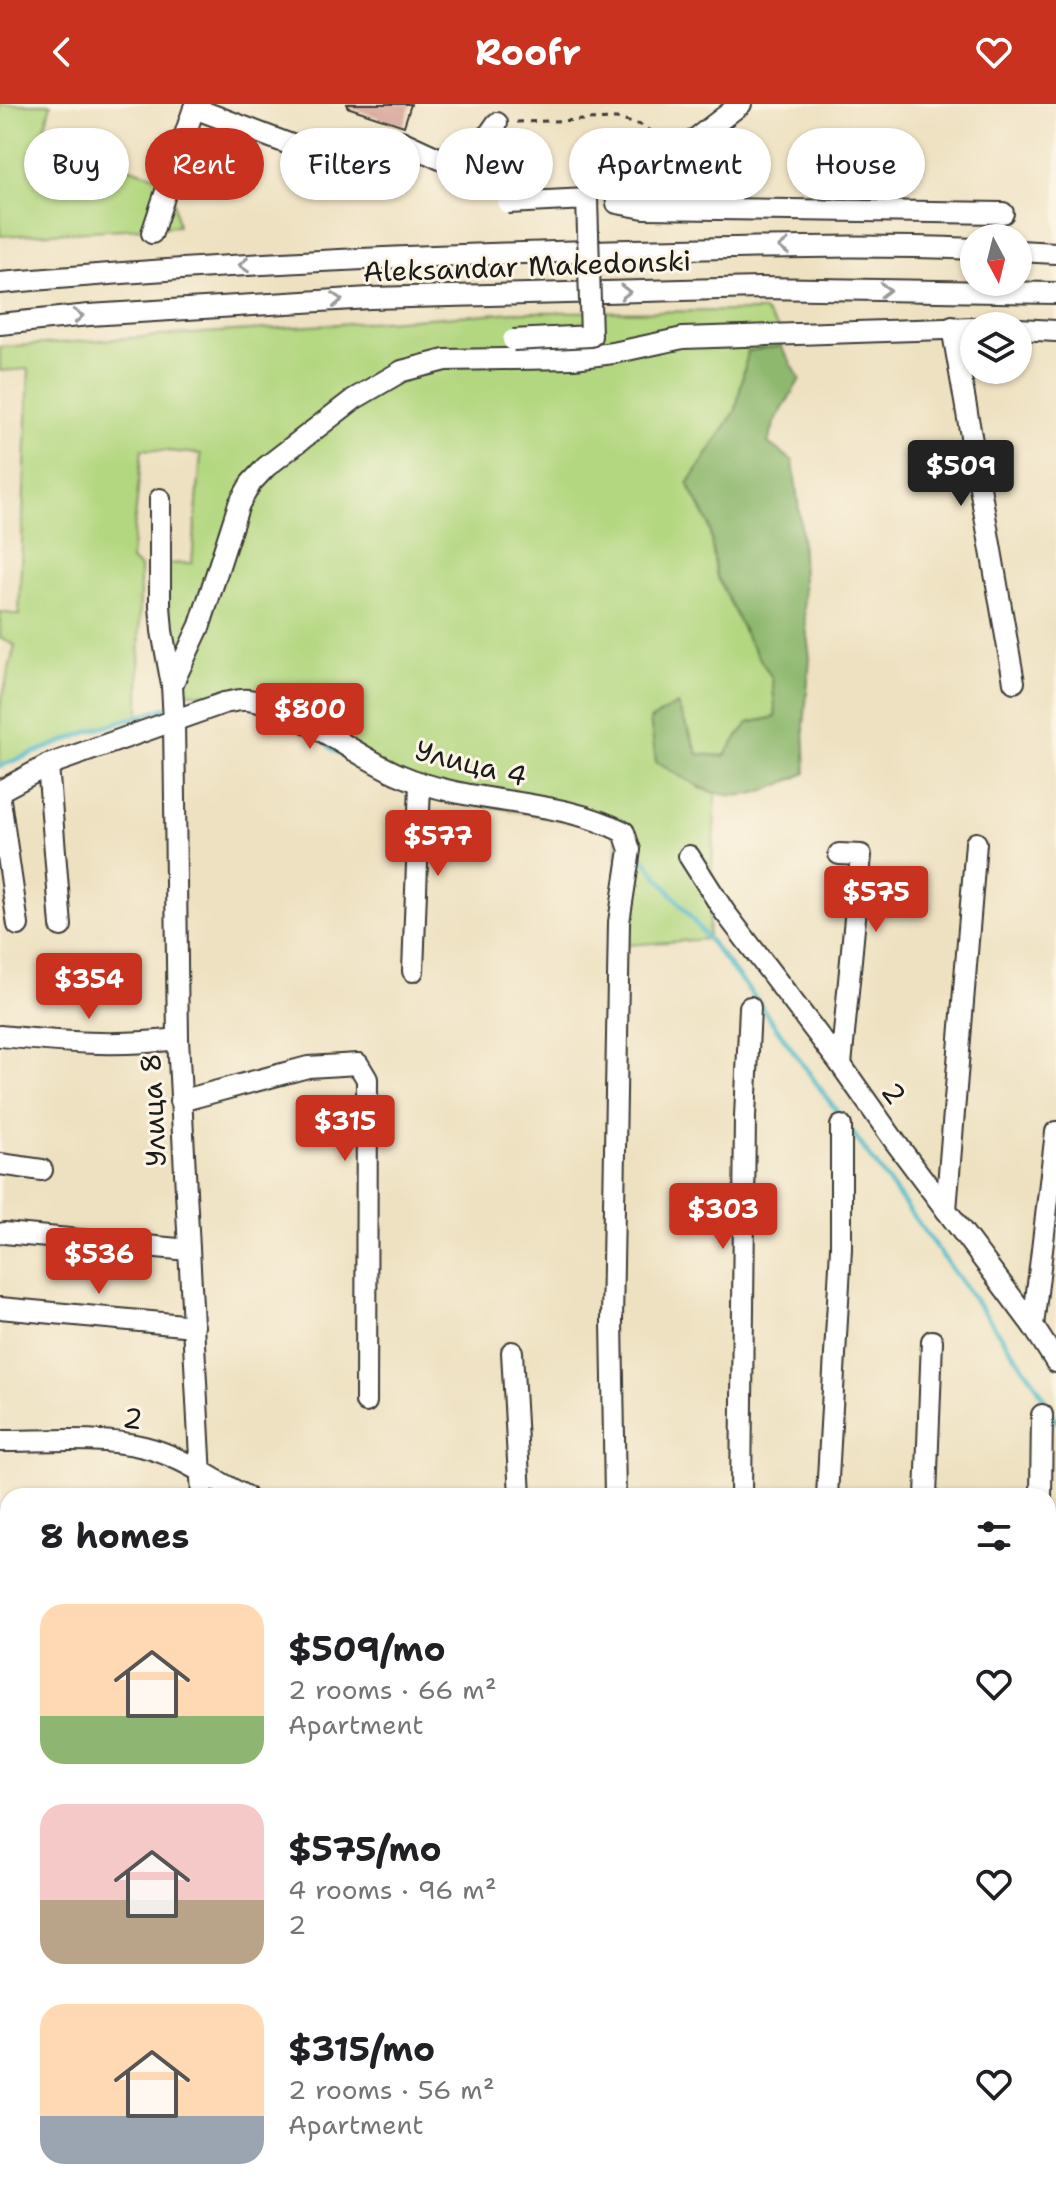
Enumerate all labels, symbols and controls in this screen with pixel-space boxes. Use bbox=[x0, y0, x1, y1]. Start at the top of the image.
text: Roofr bbox=[475, 28, 581, 77]
icon: back bbox=[40, 30, 84, 74]
icon: heart bbox=[972, 30, 1016, 74]
chip: Buy bbox=[24, 128, 129, 200]
chip: Rent bbox=[145, 128, 264, 200]
chip: Filters bbox=[280, 128, 420, 200]
chip: New bbox=[436, 128, 553, 200]
chip: Apartment bbox=[569, 128, 771, 200]
chip: House bbox=[787, 128, 925, 200]
north arrow bbox=[960, 224, 1032, 296]
map controls bbox=[960, 224, 1032, 384]
one-way arrow bbox=[777, 238, 790, 256]
street label: Aleksandar Makedonski bbox=[362, 241, 692, 291]
one-way arrow bbox=[238, 256, 251, 273]
one-way arrow bbox=[879, 281, 892, 299]
one-way arrow bbox=[619, 283, 632, 300]
one-way arrow bbox=[331, 292, 344, 309]
one-way arrow bbox=[72, 308, 85, 325]
button: layers bbox=[960, 312, 1032, 384]
pin: $509 bbox=[914, 440, 1008, 508]
text: $509 bbox=[926, 448, 996, 483]
pin: $800 bbox=[263, 683, 357, 751]
text: $800 bbox=[274, 691, 346, 726]
street label: Улица 4 bbox=[411, 731, 531, 795]
pin: $577 bbox=[391, 810, 485, 878]
text: $577 bbox=[403, 818, 473, 853]
pin: $575 bbox=[829, 866, 923, 934]
text: $575 bbox=[842, 874, 910, 909]
pin: $354 bbox=[42, 953, 136, 1021]
text: $354 bbox=[54, 961, 124, 996]
street label: Улица 8 bbox=[131, 1052, 175, 1168]
street label: 2 bbox=[873, 1074, 915, 1112]
pin: $315 bbox=[298, 1095, 392, 1163]
text: $315 bbox=[314, 1103, 376, 1138]
pin: $303 bbox=[676, 1183, 770, 1251]
text: $303 bbox=[687, 1191, 759, 1226]
pin: $536 bbox=[52, 1228, 146, 1296]
text: $536 bbox=[64, 1236, 134, 1271]
street label: 2 bbox=[120, 1398, 146, 1438]
text: 8 homes bbox=[40, 1513, 189, 1559]
icon: filters bbox=[972, 1514, 1016, 1558]
text: $509/mo bbox=[288, 1626, 446, 1672]
icon: home bbox=[104, 1636, 200, 1732]
icon: heart bbox=[972, 1662, 1016, 1706]
text: 2 rooms · 66 m² bbox=[288, 1672, 497, 1707]
text: Apartment bbox=[288, 1707, 424, 1742]
text: $575/mo bbox=[288, 1826, 442, 1872]
icon: home bbox=[104, 1836, 200, 1932]
icon: heart bbox=[972, 1862, 1016, 1906]
text: 4 rooms · 96 m² bbox=[288, 1872, 497, 1907]
text: 2 bbox=[288, 1907, 306, 1942]
text: $315/mo bbox=[288, 2026, 435, 2072]
icon: home bbox=[104, 2036, 200, 2132]
icon: heart bbox=[972, 2062, 1016, 2106]
text: 2 rooms · 56 m² bbox=[288, 2072, 495, 2107]
text: Apartment bbox=[288, 2107, 424, 2142]

